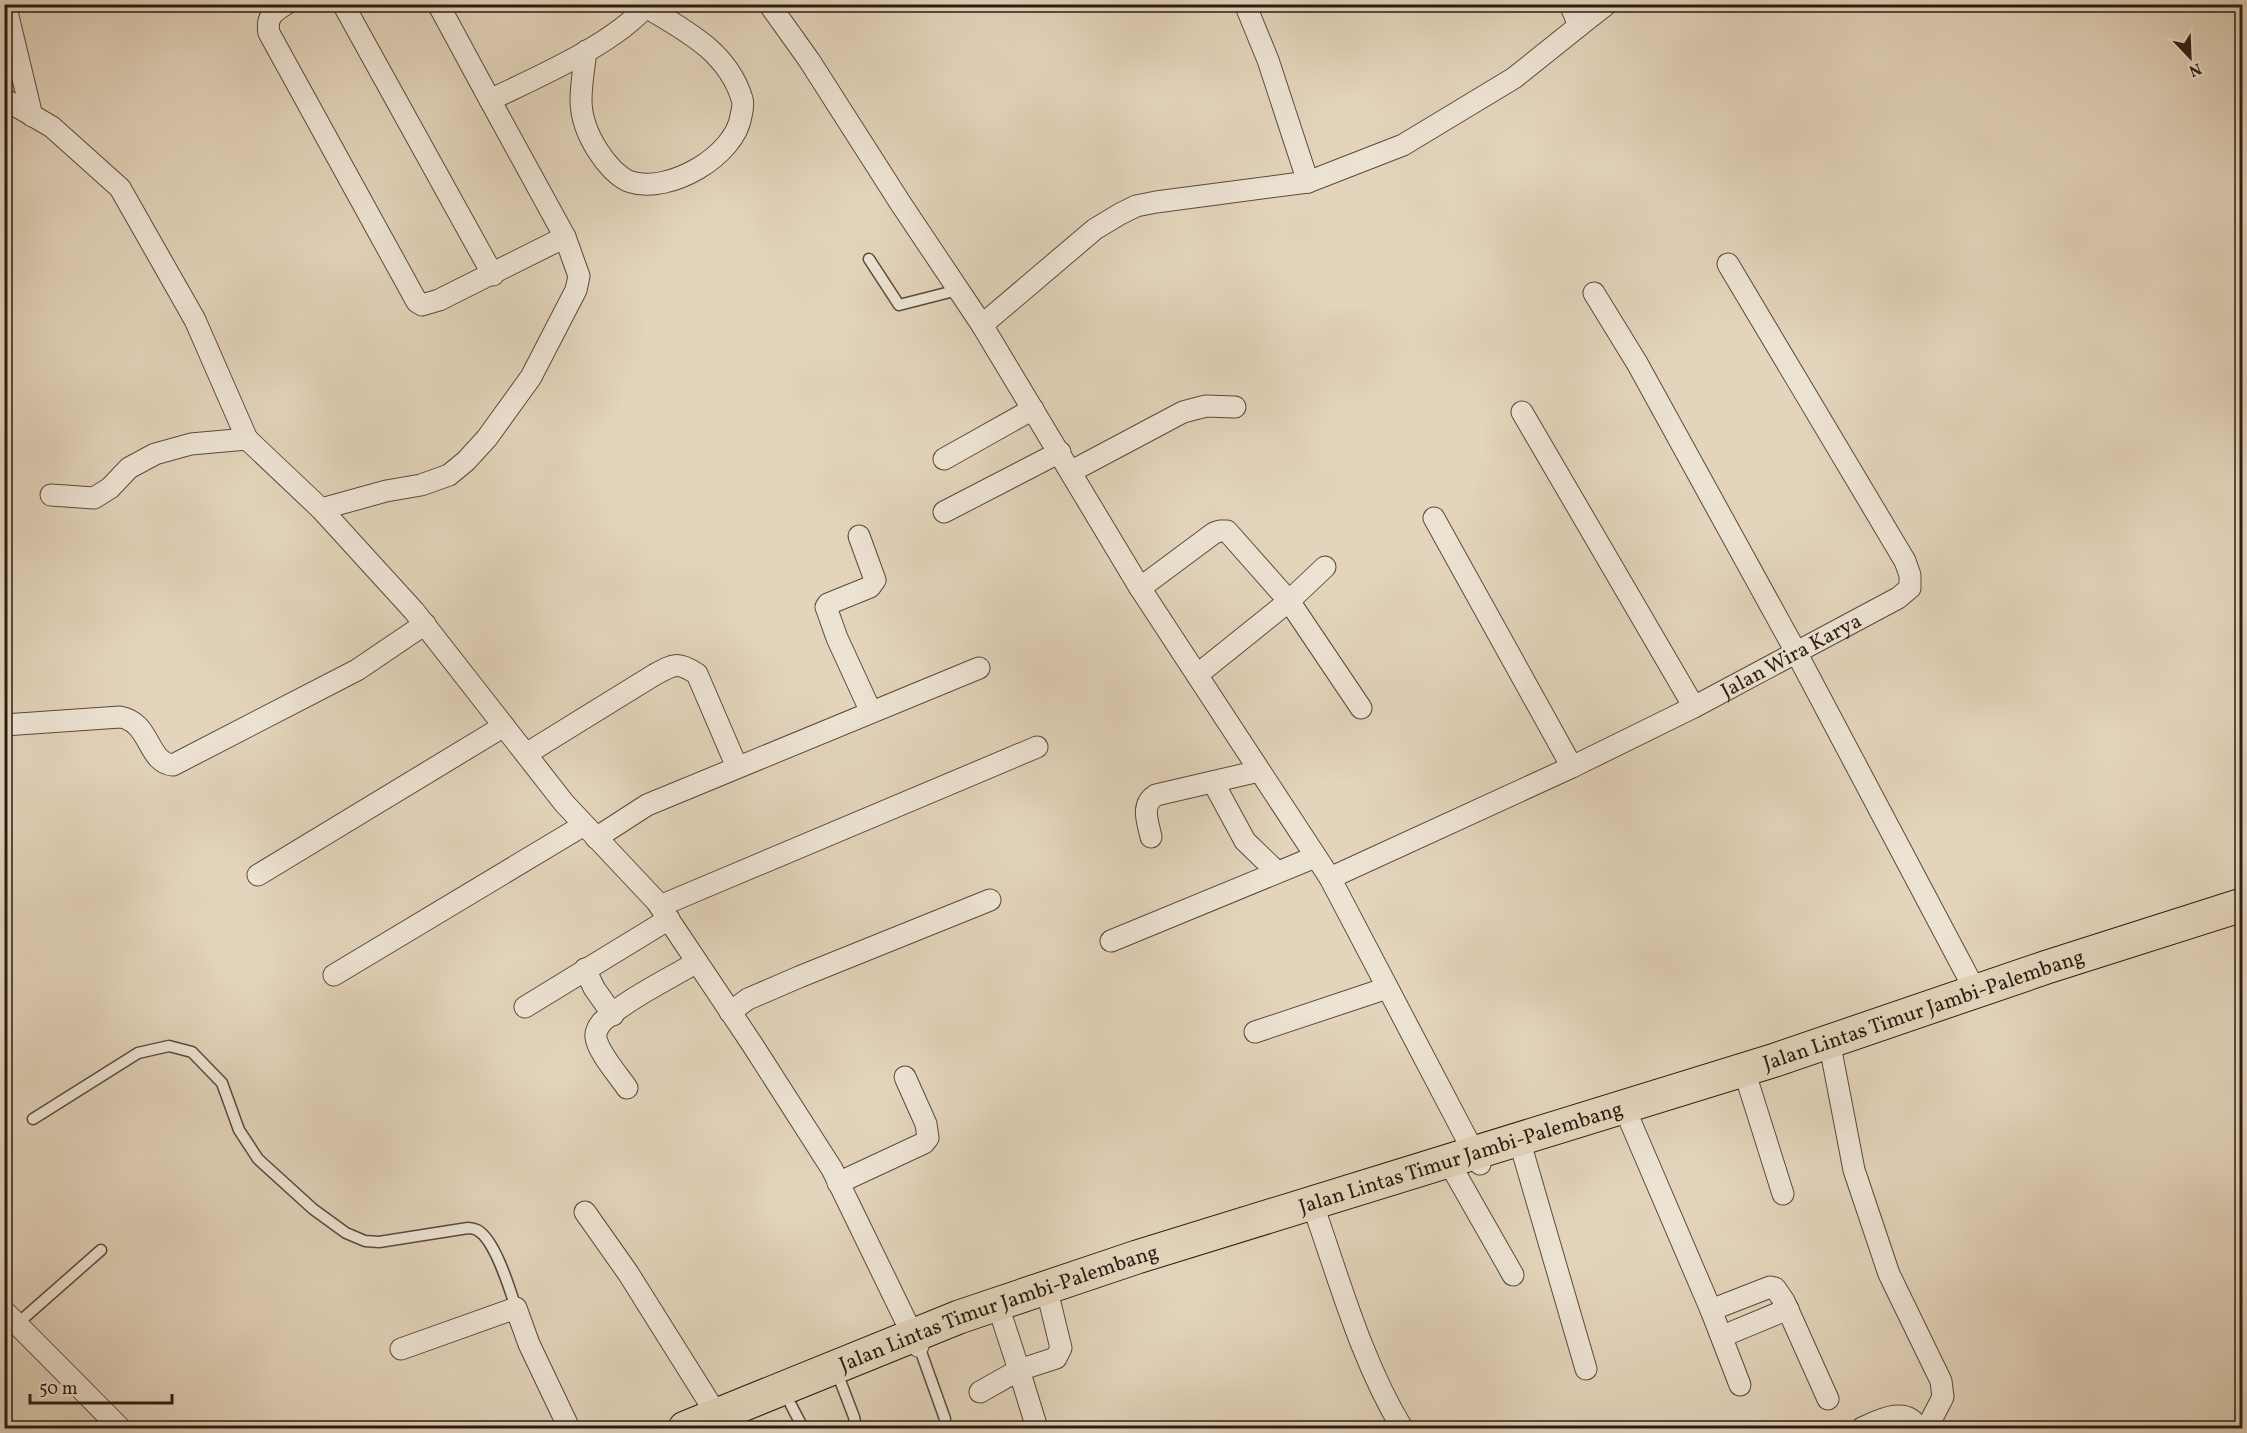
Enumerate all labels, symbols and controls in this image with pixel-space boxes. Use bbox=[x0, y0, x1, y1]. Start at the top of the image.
north arrow bbox=[2160, 27, 2220, 87]
text: N bbox=[2185, 57, 2205, 82]
street label: Jalan Wira Karya bbox=[1716, 607, 1867, 706]
street label: Jalan Lintas Timur Jambi-Palembang bbox=[1760, 943, 2088, 1079]
street label: Jalan Lintas Timur Jambi-Palembang bbox=[1295, 1095, 1627, 1222]
street label: Jalan Lintas Timur Jambi-Palembang bbox=[835, 1238, 1162, 1380]
scale bar bbox=[30, 1367, 172, 1405]
text: 50 m bbox=[39, 1377, 78, 1402]

